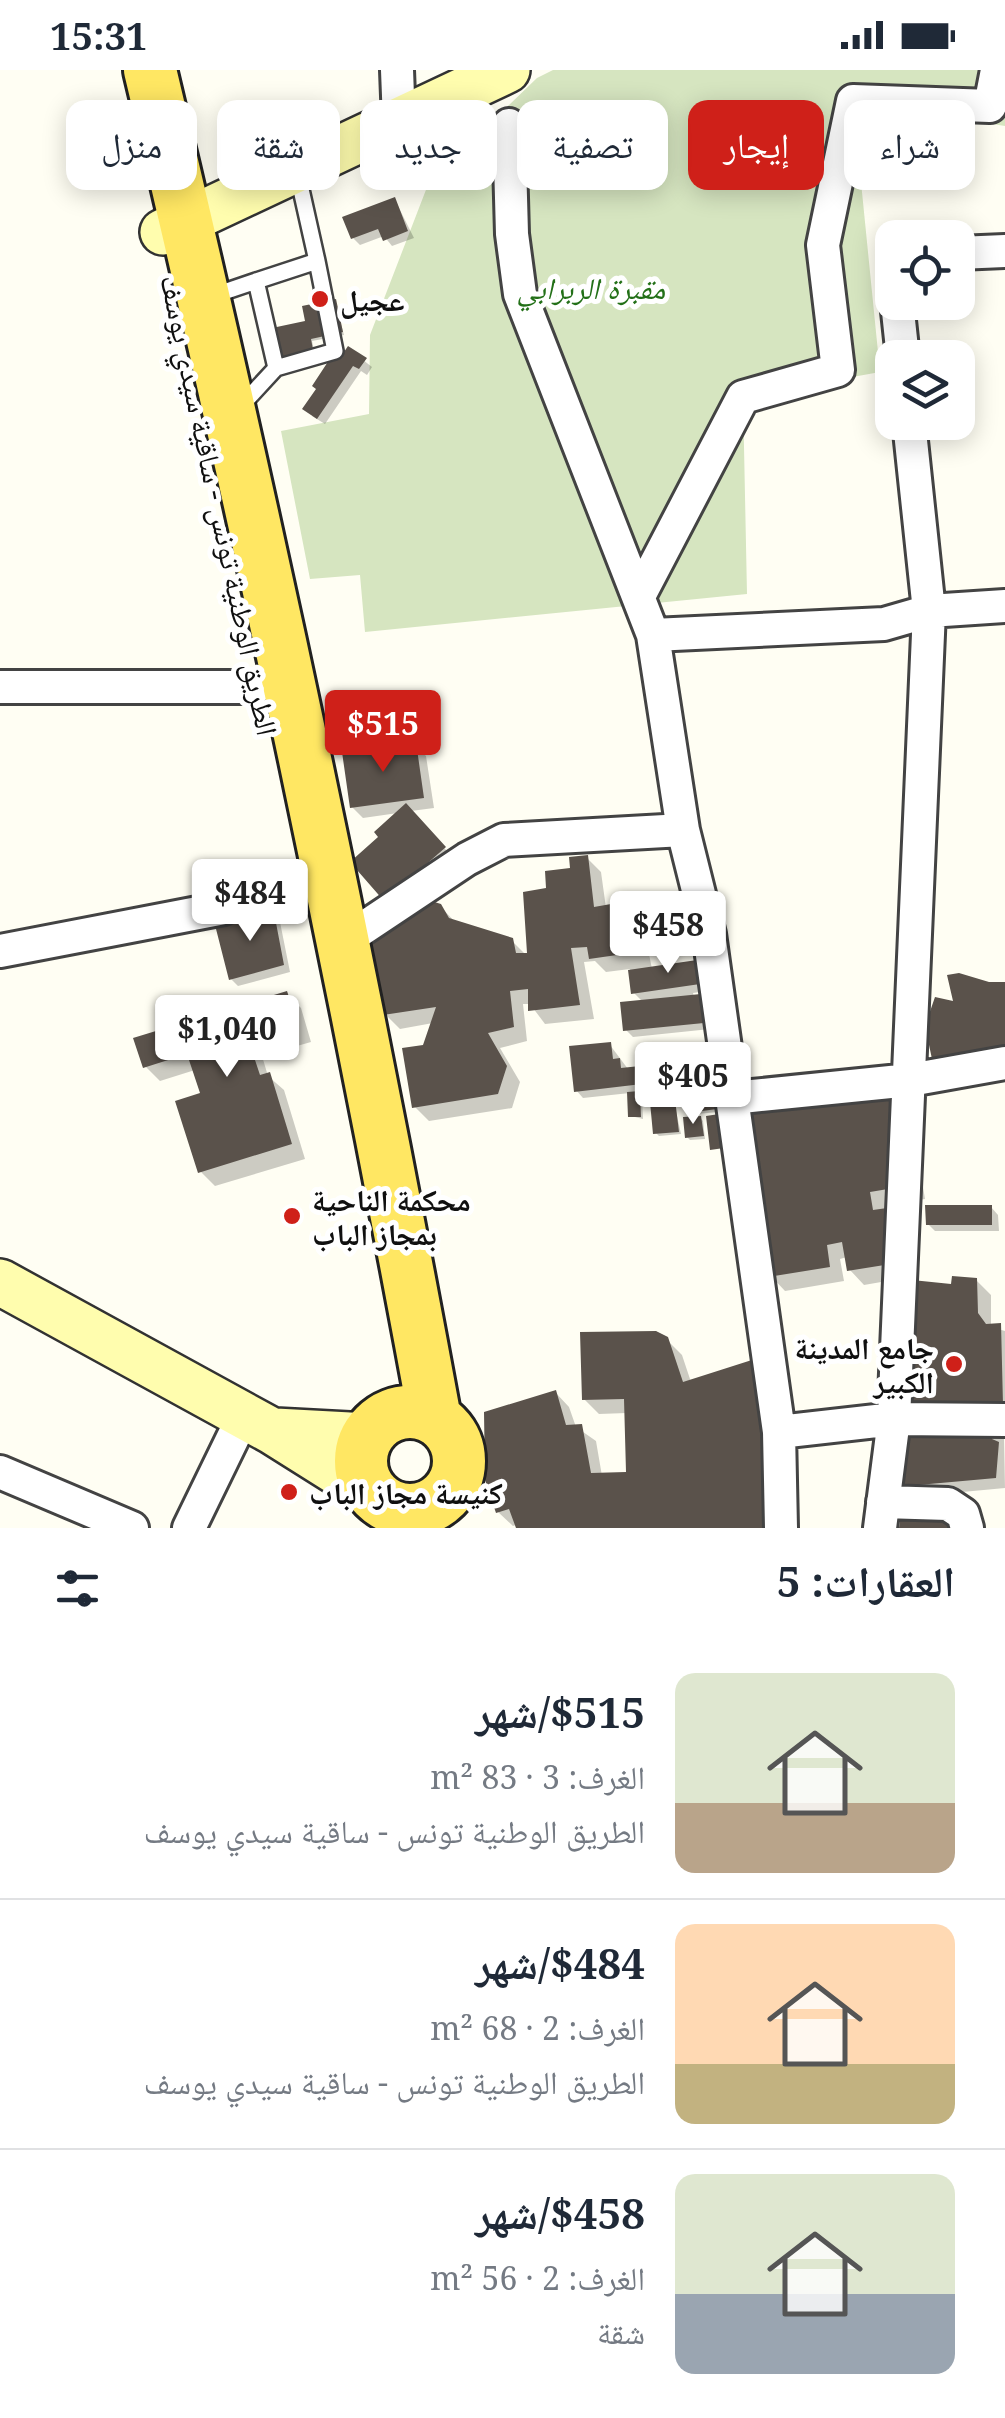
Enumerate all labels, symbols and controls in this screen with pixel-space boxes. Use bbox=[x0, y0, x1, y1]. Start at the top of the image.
text: 15:31 bbox=[50, 9, 147, 61]
chip: منزل bbox=[66, 100, 197, 190]
chip: شقة bbox=[217, 100, 340, 190]
chip: جديد bbox=[360, 100, 497, 190]
chip: تصفية bbox=[517, 100, 668, 190]
chip: إيجار bbox=[688, 100, 824, 190]
chip: شراء bbox=[844, 100, 975, 190]
map controls bbox=[875, 220, 975, 440]
button: locate bbox=[875, 220, 975, 320]
park label: مقبرة الربرابي bbox=[517, 267, 665, 312]
street label: الطريق الوطنية تونس - ساقية سيدي يوسف bbox=[147, 271, 289, 740]
place label: عجيل bbox=[340, 279, 405, 320]
marker: عجيل bbox=[309, 288, 331, 310]
button: layers bbox=[875, 340, 975, 440]
pin: $515 bbox=[324, 690, 442, 775]
text: $515 bbox=[347, 701, 419, 744]
pin: $484 bbox=[191, 859, 309, 944]
text: $484 bbox=[214, 870, 286, 913]
pin: $458 bbox=[609, 891, 727, 976]
text: $458 bbox=[632, 902, 704, 945]
pin: $1,040 bbox=[146, 995, 308, 1080]
text: $1,040 bbox=[177, 1006, 277, 1049]
pin: $405 bbox=[634, 1042, 752, 1127]
text: $405 bbox=[657, 1053, 729, 1096]
place label: محكمة الناحية بمجاز الباب bbox=[312, 1179, 471, 1254]
marker: محكمة الناحية بمجاز الباب bbox=[281, 1205, 303, 1227]
place label: جامع المدينة الكبير bbox=[795, 1327, 934, 1402]
marker: جامع المدينة الكبير bbox=[943, 1353, 965, 1375]
place label: كنيسة مجاز الباب bbox=[309, 1472, 503, 1513]
marker: كنيسة مجاز الباب bbox=[278, 1481, 300, 1503]
text: العقارات: 5 bbox=[777, 1552, 955, 1609]
icon: filters bbox=[50, 1561, 105, 1616]
text: $515/شهر bbox=[475, 1683, 645, 1740]
icon: home bbox=[755, 1713, 875, 1833]
text: الغرف: 3 · 83 m² bbox=[430, 1755, 645, 1798]
text: الطريق الوطنية تونس - ساقية سيدي يوسف bbox=[144, 1809, 645, 1852]
text: $484/شهر bbox=[475, 1934, 645, 1991]
icon: home bbox=[755, 1964, 875, 2084]
text: الغرف: 2 · 68 m² bbox=[430, 2006, 645, 2049]
text: الطريق الوطنية تونس - ساقية سيدي يوسف bbox=[144, 2060, 645, 2103]
text: $458/شهر bbox=[475, 2184, 645, 2241]
icon: home bbox=[755, 2214, 875, 2334]
text: الغرف: 2 · 56 m² bbox=[430, 2256, 645, 2299]
text: شقة bbox=[597, 2310, 645, 2353]

